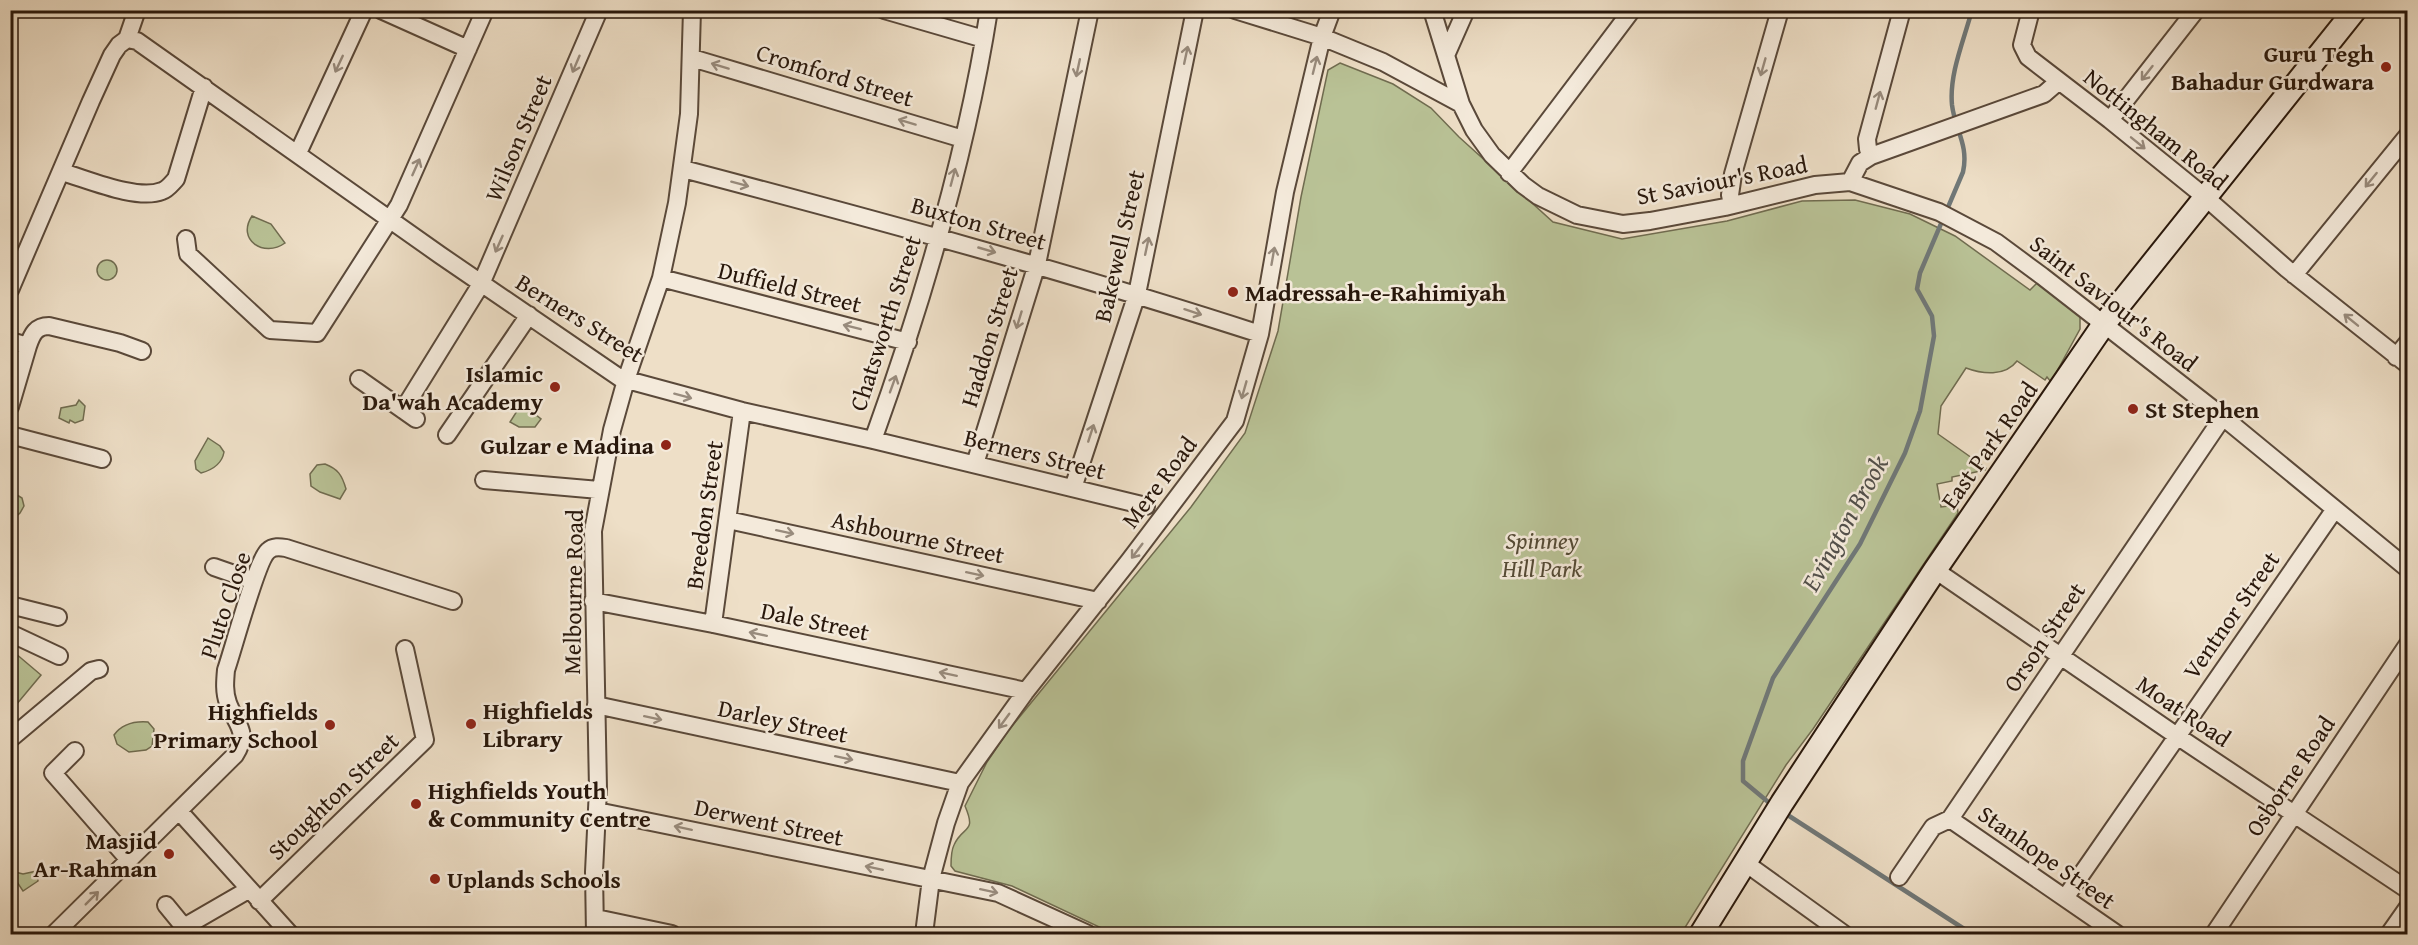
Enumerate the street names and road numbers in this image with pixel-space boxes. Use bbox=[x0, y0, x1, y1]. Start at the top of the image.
street label: Cromford Street bbox=[752, 34, 918, 116]
street label: Nottingham Road bbox=[2076, 60, 2236, 198]
street label: Wilson Street bbox=[475, 68, 561, 207]
street label: St Saviour's Road bbox=[1634, 146, 1811, 214]
street label: Bakewell Street bbox=[1084, 166, 1154, 326]
street label: Buxton Street bbox=[907, 187, 1051, 259]
street label: Saint Saviour's Road bbox=[2023, 226, 2206, 380]
street label: Chatsworth Street bbox=[840, 230, 930, 415]
street label: Duffield Street bbox=[715, 252, 866, 322]
street label: Haddon Street bbox=[951, 262, 1027, 411]
street label: Berners Street bbox=[509, 265, 651, 372]
street label: East Park Road bbox=[1932, 374, 2046, 516]
street label: Berners Street bbox=[960, 419, 1110, 489]
street label: Mere Road bbox=[1113, 429, 1205, 535]
street label: Breedon Street bbox=[676, 438, 732, 592]
street label: Ashbourne Street bbox=[828, 502, 1008, 573]
street label: Melbourne Road bbox=[554, 509, 592, 675]
street label: Ventnor Street bbox=[2174, 543, 2288, 686]
street label: Pluto Close bbox=[190, 547, 260, 663]
street label: Orson Street bbox=[1994, 575, 2094, 699]
street label: Dale Street bbox=[758, 592, 873, 650]
street label: Moat Road bbox=[2130, 667, 2238, 756]
street label: Darley Street bbox=[715, 690, 852, 752]
street label: Osborne Road bbox=[2237, 708, 2343, 843]
street label: Stoughton Street bbox=[259, 724, 407, 868]
street label: Derwent Street bbox=[691, 789, 847, 855]
street label: Stanhope Street bbox=[1971, 797, 2123, 918]

